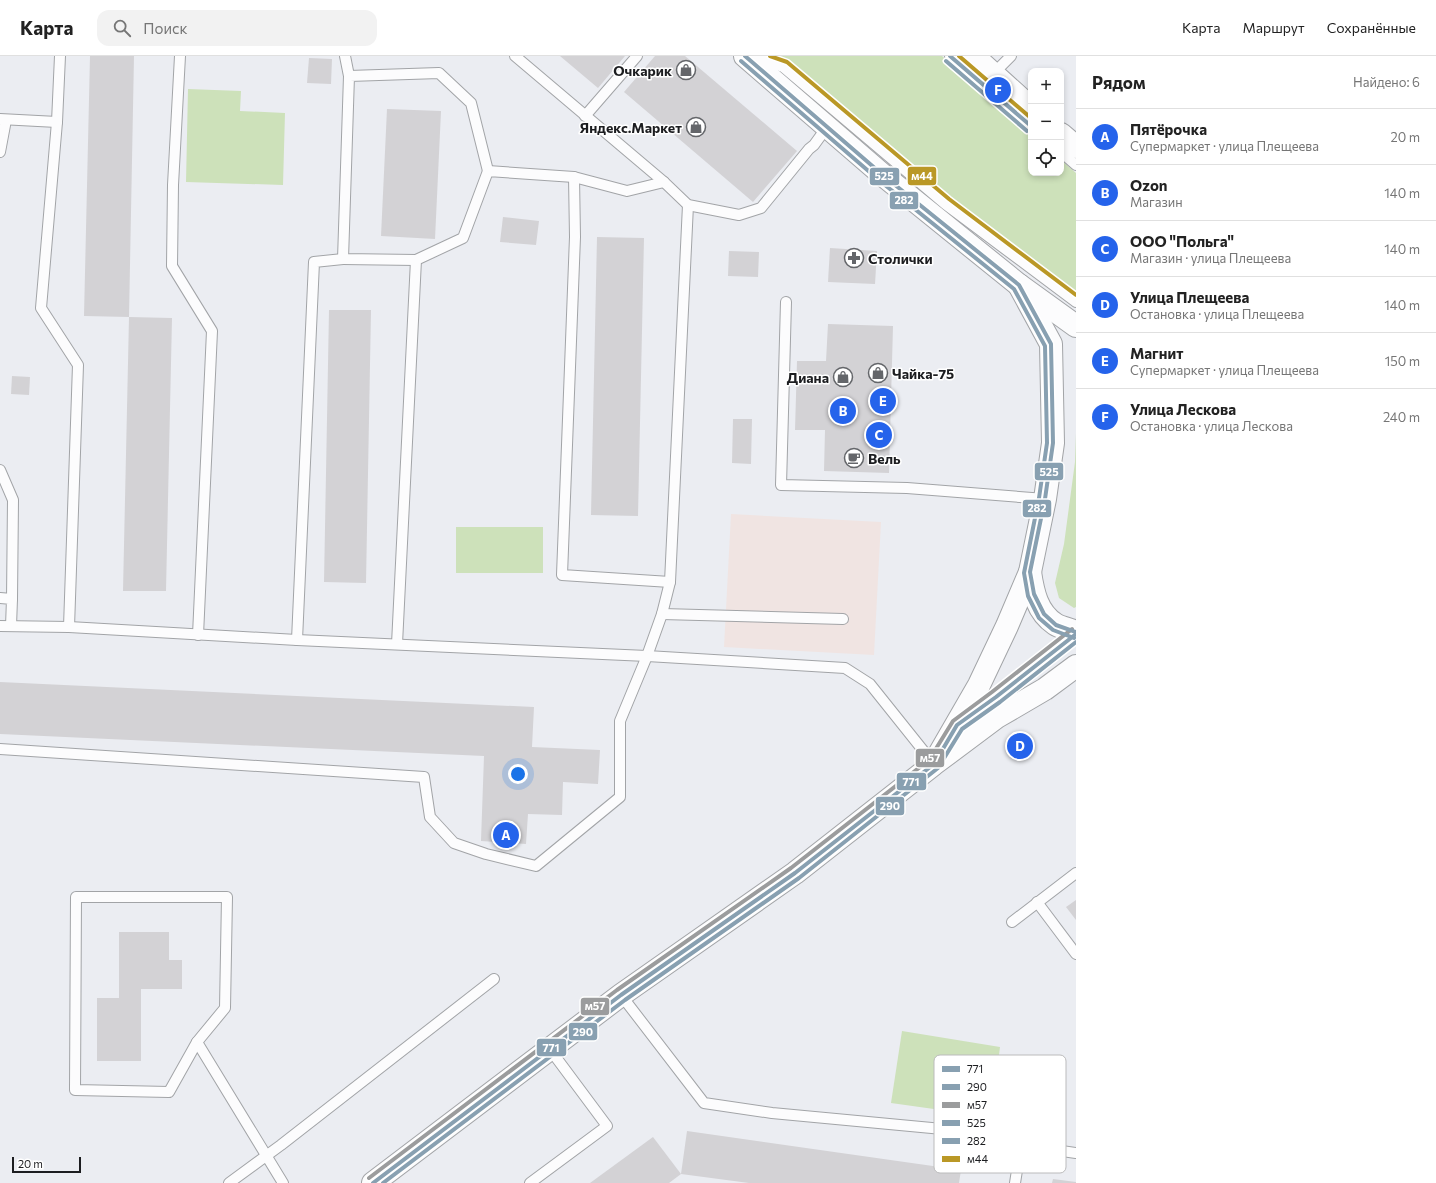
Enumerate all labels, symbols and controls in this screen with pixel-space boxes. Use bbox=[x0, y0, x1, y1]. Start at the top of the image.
search box bbox=[97, 10, 377, 46]
text: Карта bbox=[20, 16, 73, 39]
icon: search bbox=[111, 17, 133, 39]
text: Поиск bbox=[143, 19, 188, 37]
text: Карта bbox=[1182, 19, 1220, 36]
text: Маршрут bbox=[1242, 19, 1305, 36]
text: Сохранённые bbox=[1327, 19, 1416, 36]
shop icon: Очкарик bbox=[675, 59, 697, 81]
place label: Очкарик bbox=[613, 62, 672, 79]
map controls bbox=[1028, 68, 1064, 176]
button: + bbox=[1028, 68, 1064, 104]
text: Рядом bbox=[1092, 72, 1146, 93]
text: Найдено: 6 bbox=[1353, 74, 1420, 90]
pin: F bbox=[985, 75, 1011, 105]
button: − bbox=[1028, 104, 1064, 140]
shop icon: Яндекс.Маркет bbox=[685, 116, 707, 138]
place label: Яндекс.Маркет bbox=[580, 119, 682, 136]
text: Пятёрочка bbox=[1130, 120, 1207, 138]
text: A bbox=[1100, 129, 1110, 145]
text: 20 m bbox=[1391, 129, 1420, 145]
text: Супермаркет · улица Плещеева bbox=[1130, 138, 1319, 154]
button: locate bbox=[1028, 140, 1064, 176]
line badge: м44 bbox=[907, 166, 937, 186]
line badge: 525 bbox=[869, 167, 900, 186]
text: 525 bbox=[874, 169, 894, 182]
text: м44 bbox=[911, 169, 933, 182]
text: Ozon bbox=[1130, 176, 1168, 194]
text: B bbox=[1101, 185, 1109, 201]
text: 140 m bbox=[1384, 185, 1420, 201]
line badge: 282 bbox=[889, 191, 919, 210]
text: 282 bbox=[894, 193, 914, 206]
text: Магазин bbox=[1130, 194, 1183, 210]
text: ООО "Польга" bbox=[1130, 232, 1234, 250]
text: C bbox=[1101, 241, 1109, 257]
text: 140 m bbox=[1384, 241, 1420, 257]
pharmacy icon: Столички bbox=[843, 247, 865, 269]
place label: Столички bbox=[868, 250, 933, 267]
text: Магазин · улица Плещеева bbox=[1130, 250, 1291, 266]
text: Улица Плещеева bbox=[1130, 288, 1249, 306]
text: D bbox=[1100, 297, 1110, 313]
text: 140 m bbox=[1384, 297, 1420, 313]
text: Остановка · улица Плещеева bbox=[1130, 306, 1304, 322]
text: Магнит bbox=[1130, 344, 1183, 362]
text: E bbox=[1101, 353, 1109, 369]
text: 150 m bbox=[1385, 353, 1420, 369]
shop icon: Чайка-75 bbox=[867, 362, 889, 384]
text: Супермаркет · улица Плещеева bbox=[1130, 362, 1319, 378]
place label: Чайка-75 bbox=[892, 365, 954, 382]
shop icon: Диана bbox=[832, 366, 854, 388]
place label: Диана bbox=[787, 369, 829, 386]
pin: E bbox=[870, 386, 896, 416]
pin: B bbox=[830, 396, 856, 426]
text: Улица Лескова bbox=[1130, 400, 1236, 418]
text: F bbox=[1101, 409, 1109, 425]
text: 240 m bbox=[1383, 409, 1420, 425]
text: Остановка · улица Лескова bbox=[1130, 418, 1293, 434]
pin: C bbox=[866, 420, 892, 450]
cafe icon: Вель bbox=[843, 447, 865, 469]
place label: Вель bbox=[868, 450, 901, 467]
line badge: 525 bbox=[1034, 462, 1064, 481]
text: 525 bbox=[1039, 465, 1059, 478]
line badge: 282 bbox=[1022, 499, 1052, 518]
text: 282 bbox=[1027, 501, 1047, 514]
pin: D bbox=[1007, 731, 1033, 761]
line badge: м57 bbox=[915, 748, 945, 768]
text: м57 bbox=[920, 751, 940, 764]
your location bbox=[508, 764, 528, 784]
line badge: 771 bbox=[896, 772, 927, 791]
text: 771 bbox=[902, 775, 920, 788]
line badge: 290 bbox=[875, 796, 905, 816]
text: 290 bbox=[880, 799, 900, 812]
pin: A bbox=[493, 820, 519, 850]
line badge: м57 bbox=[580, 997, 610, 1016]
text: м57 bbox=[585, 999, 605, 1012]
line badge: 290 bbox=[568, 1022, 598, 1041]
text: 290 bbox=[573, 1025, 593, 1038]
line badge: 771 bbox=[536, 1038, 567, 1057]
text: 771 bbox=[542, 1041, 560, 1054]
legend bbox=[934, 1055, 1066, 1173]
text: 771 bbox=[967, 1062, 983, 1075]
text: 290 bbox=[967, 1080, 987, 1093]
text: м57 bbox=[967, 1098, 987, 1111]
text: 525 bbox=[967, 1116, 986, 1129]
text: 282 bbox=[967, 1134, 986, 1147]
text: м44 bbox=[967, 1152, 988, 1165]
scale bar bbox=[12, 1155, 81, 1174]
text: 20 m bbox=[18, 1157, 43, 1170]

